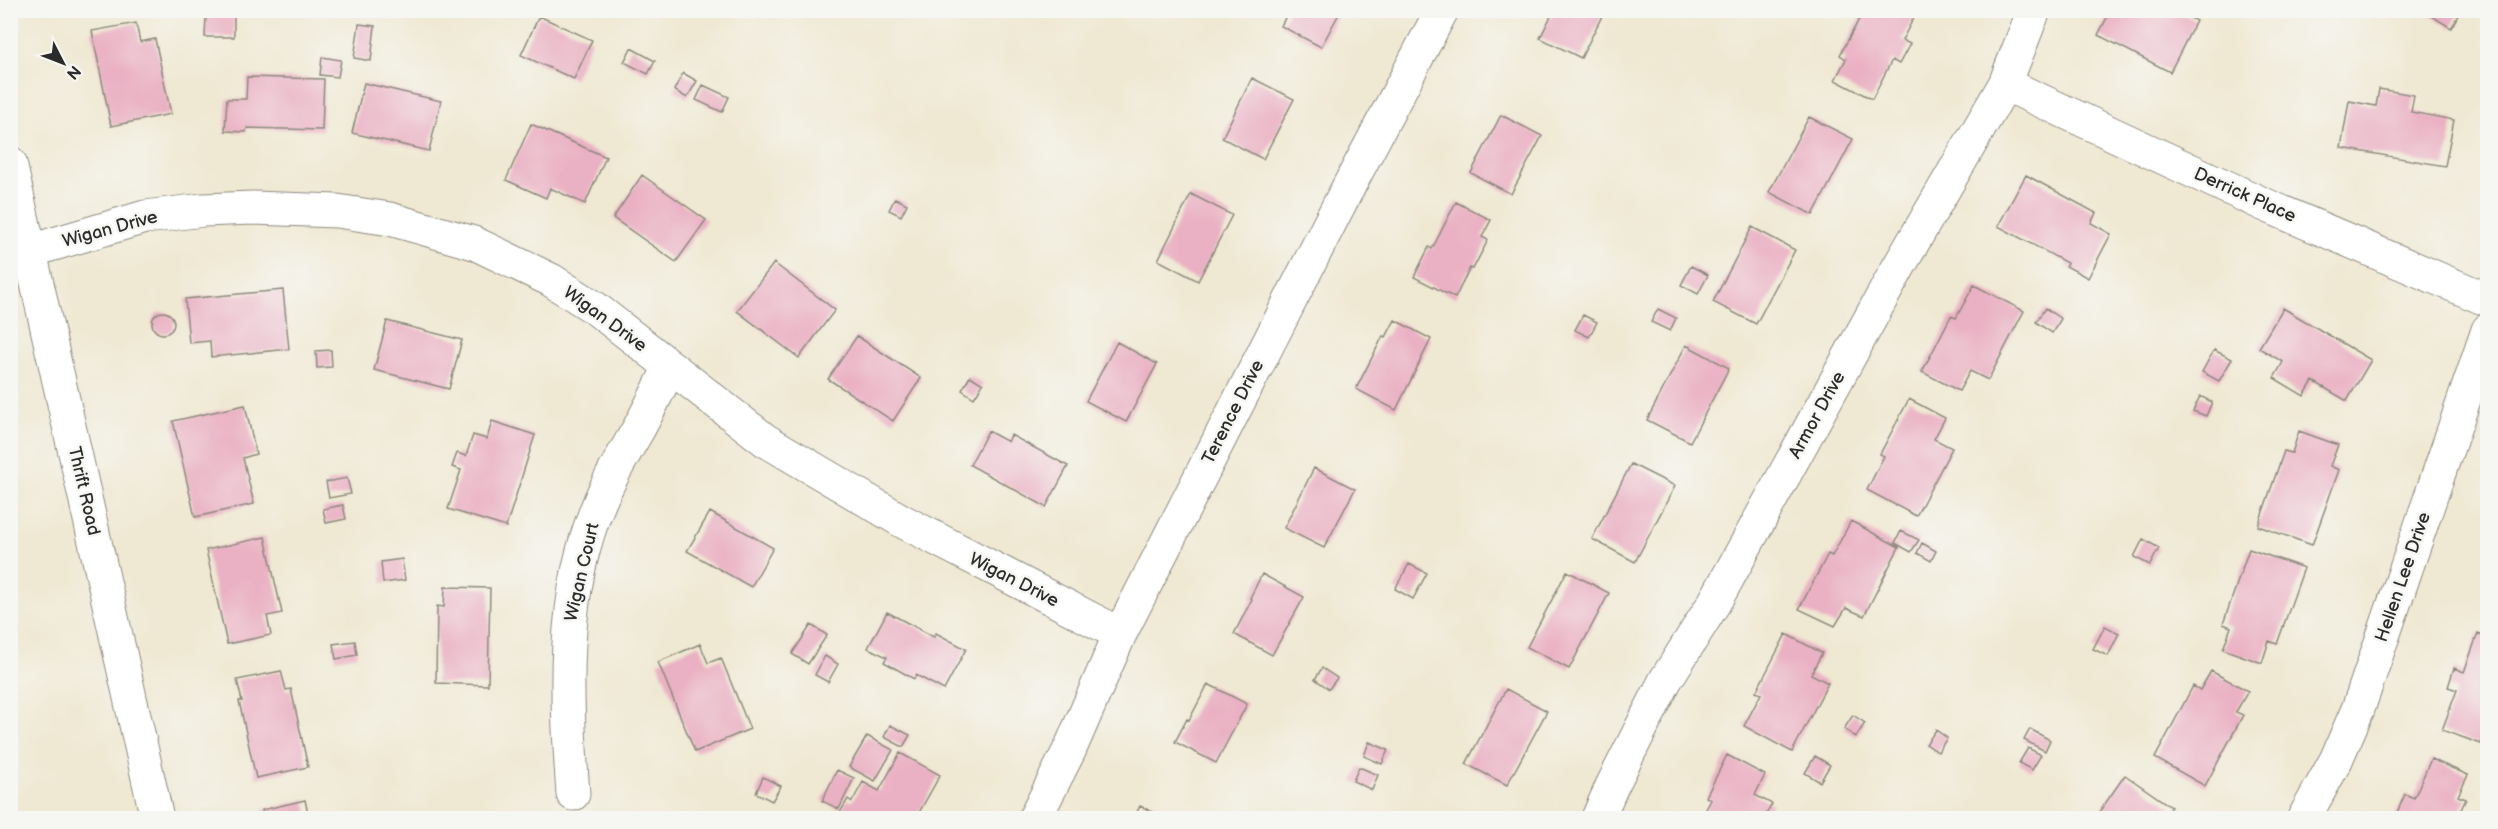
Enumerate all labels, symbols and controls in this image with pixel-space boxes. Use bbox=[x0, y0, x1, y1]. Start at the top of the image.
north arrow bbox=[33, 33, 93, 93]
text: N bbox=[62, 61, 84, 83]
street label: Derrick Place bbox=[2191, 163, 2300, 227]
street label: Wigan Drive bbox=[60, 206, 160, 252]
street label: Wigan Drive bbox=[559, 282, 651, 356]
street label: Terence Drive bbox=[1198, 356, 1268, 468]
street label: Armor Drive bbox=[1784, 368, 1850, 462]
street label: Thrift Road bbox=[64, 445, 104, 537]
street label: Hellen Lee Drive bbox=[2371, 509, 2435, 645]
street label: Wigan Court bbox=[560, 520, 604, 623]
street label: Wigan Drive bbox=[966, 548, 1063, 612]

